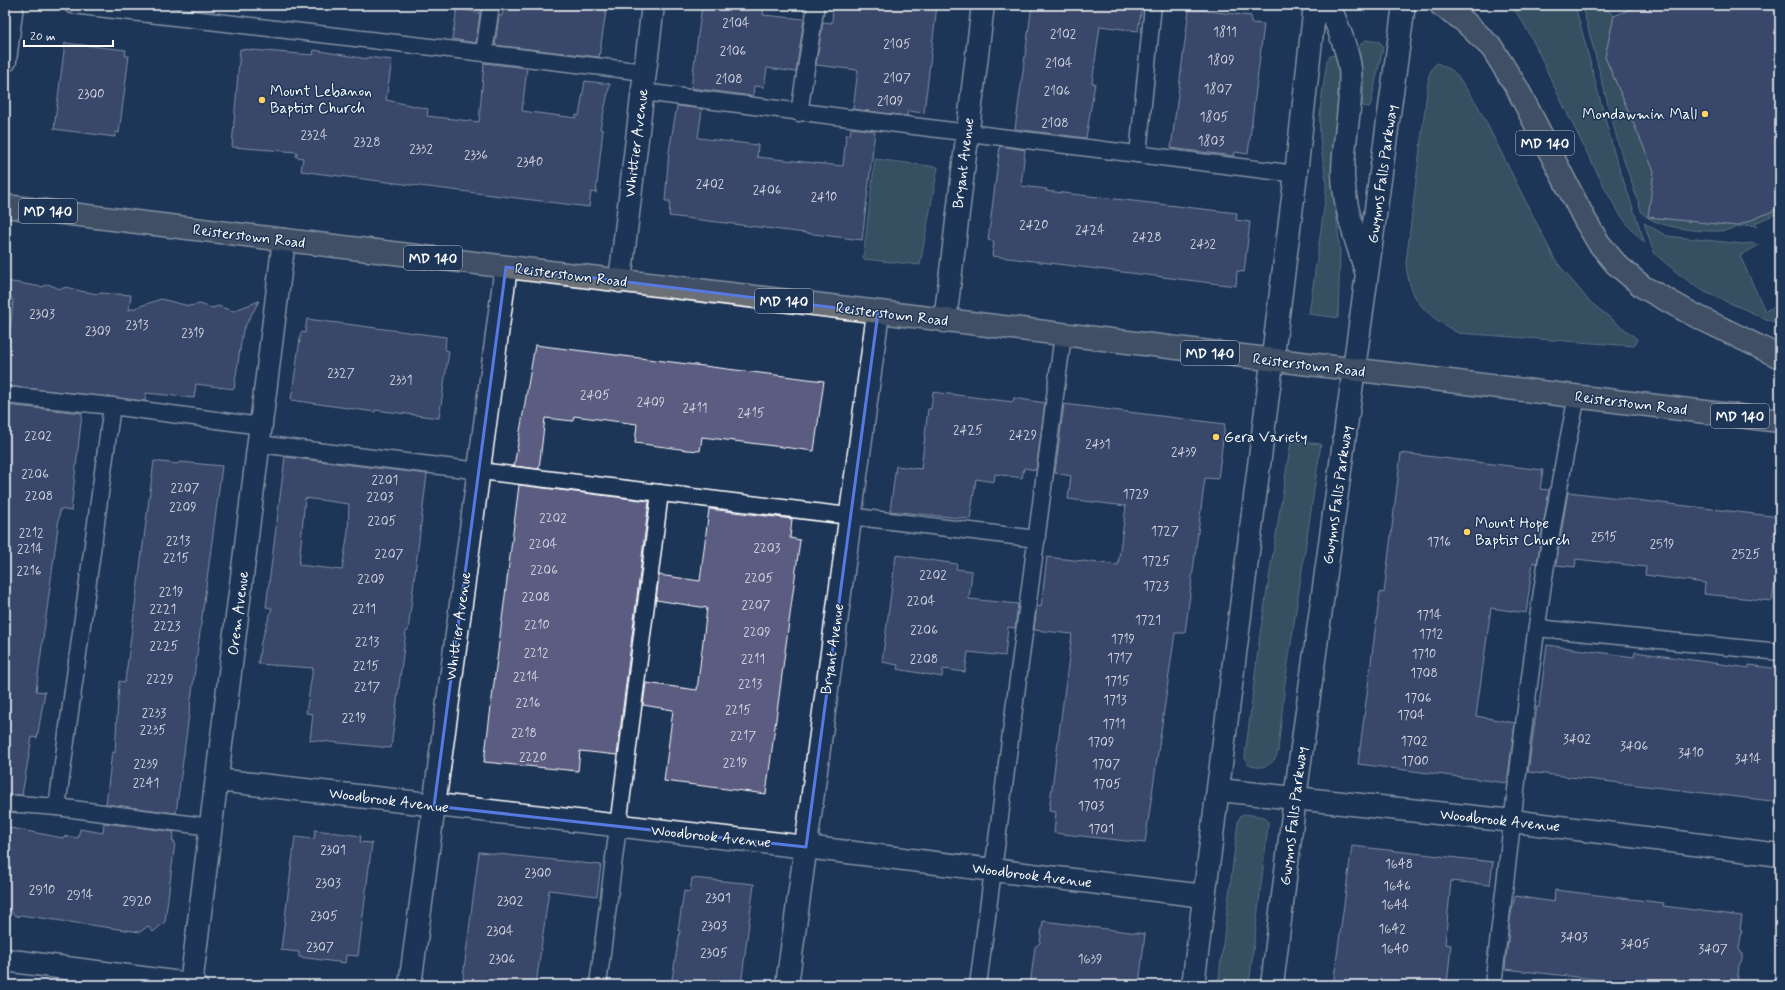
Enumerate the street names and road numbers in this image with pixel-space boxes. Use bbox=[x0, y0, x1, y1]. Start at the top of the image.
street label: Whittier Avenue bbox=[620, 87, 654, 199]
street label: Gwynns Falls Parkway bbox=[1363, 103, 1403, 245]
street label: Bryant Avenue bbox=[948, 116, 980, 210]
road number: MD 140 bbox=[1516, 131, 1574, 155]
road number: MD 140 bbox=[19, 199, 77, 223]
street label: Reisterstown Road bbox=[191, 220, 306, 254]
road number: MD 140 bbox=[404, 246, 462, 270]
street label: Reisterstown Road bbox=[513, 259, 628, 293]
road number: MD 140 bbox=[755, 289, 813, 313]
street label: Reisterstown Road bbox=[834, 298, 949, 332]
road number: MD 140 bbox=[1181, 341, 1239, 365]
street label: Reisterstown Road bbox=[1251, 349, 1366, 383]
street label: Reisterstown Road bbox=[1573, 387, 1688, 421]
road number: MD 140 bbox=[1711, 404, 1769, 428]
street label: Gwynns Falls Parkway bbox=[1318, 424, 1358, 566]
street label: Orem Avenue bbox=[224, 570, 254, 656]
street label: Whittier Avenue bbox=[441, 570, 477, 682]
street label: Bryant Avenue bbox=[817, 602, 849, 696]
street label: Gwynns Falls Parkway bbox=[1276, 745, 1312, 887]
street label: Woodbrook Avenue bbox=[328, 784, 450, 818]
street label: Woodbrook Avenue bbox=[1439, 805, 1561, 837]
street label: Woodbrook Avenue bbox=[650, 821, 772, 853]
street label: Woodbrook Avenue bbox=[971, 859, 1093, 893]

